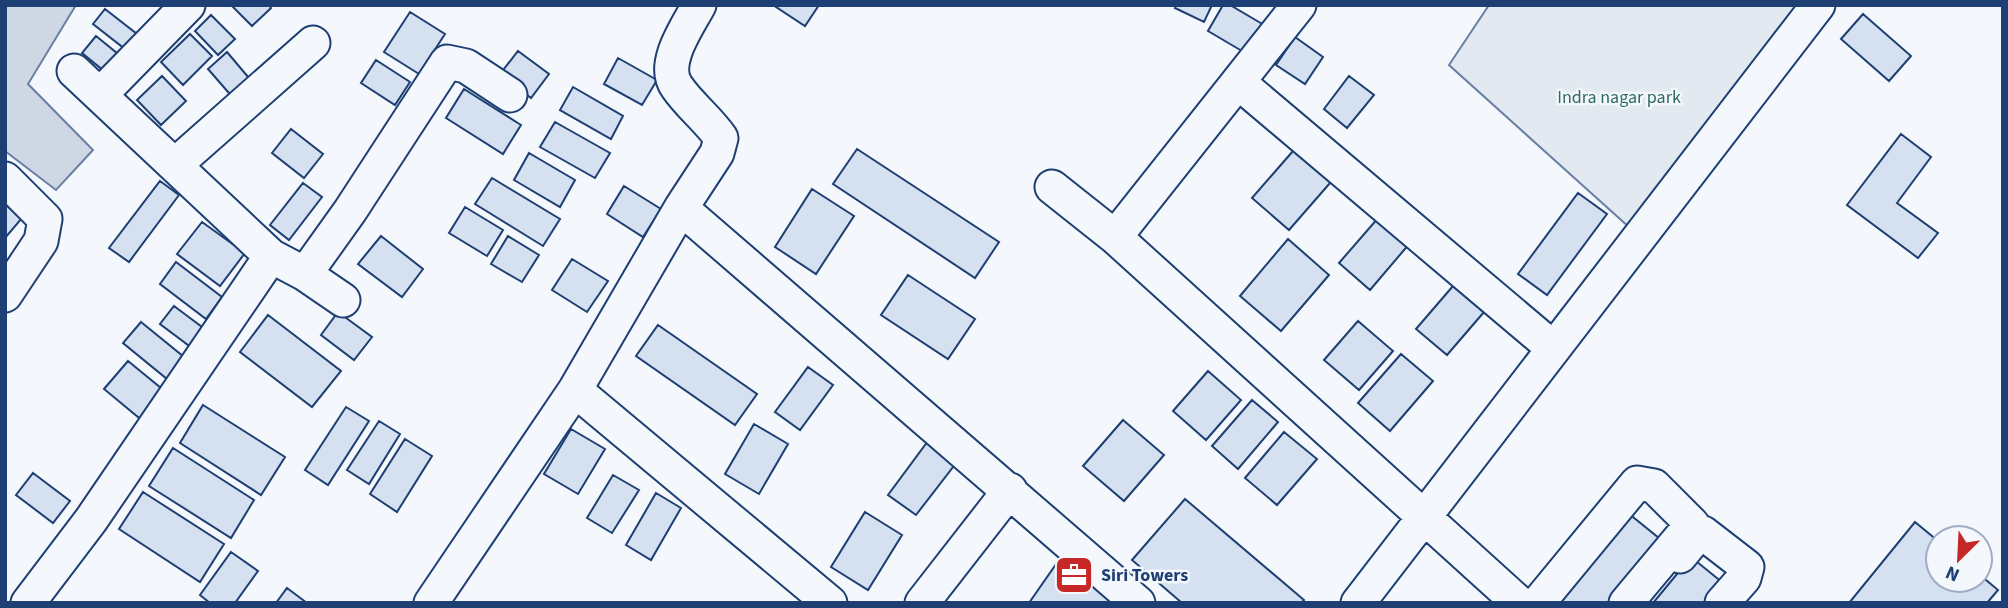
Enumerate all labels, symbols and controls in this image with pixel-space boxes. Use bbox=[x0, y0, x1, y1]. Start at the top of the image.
park label: Indra nagar park bbox=[1557, 85, 1681, 110]
north arrow bbox=[1924, 524, 1994, 594]
office icon: Siri Towers bbox=[1053, 554, 1095, 596]
text: N bbox=[1941, 558, 1964, 588]
place label: Siri Towers bbox=[1101, 563, 1188, 588]

